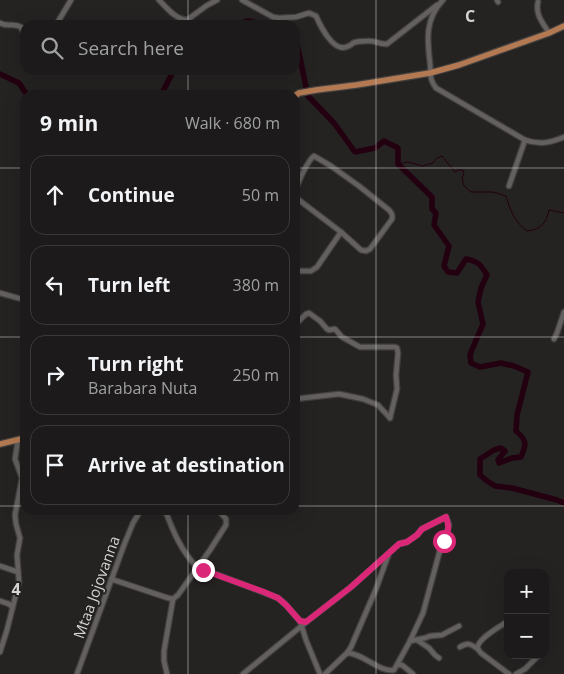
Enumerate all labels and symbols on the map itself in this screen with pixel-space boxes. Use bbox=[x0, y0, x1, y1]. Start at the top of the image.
text: C bbox=[465, 5, 475, 27]
route start bbox=[433, 530, 456, 553]
street label: Mtaa Jojovanna bbox=[68, 533, 124, 641]
route end bbox=[192, 559, 215, 582]
text: 4 bbox=[11, 578, 21, 600]

